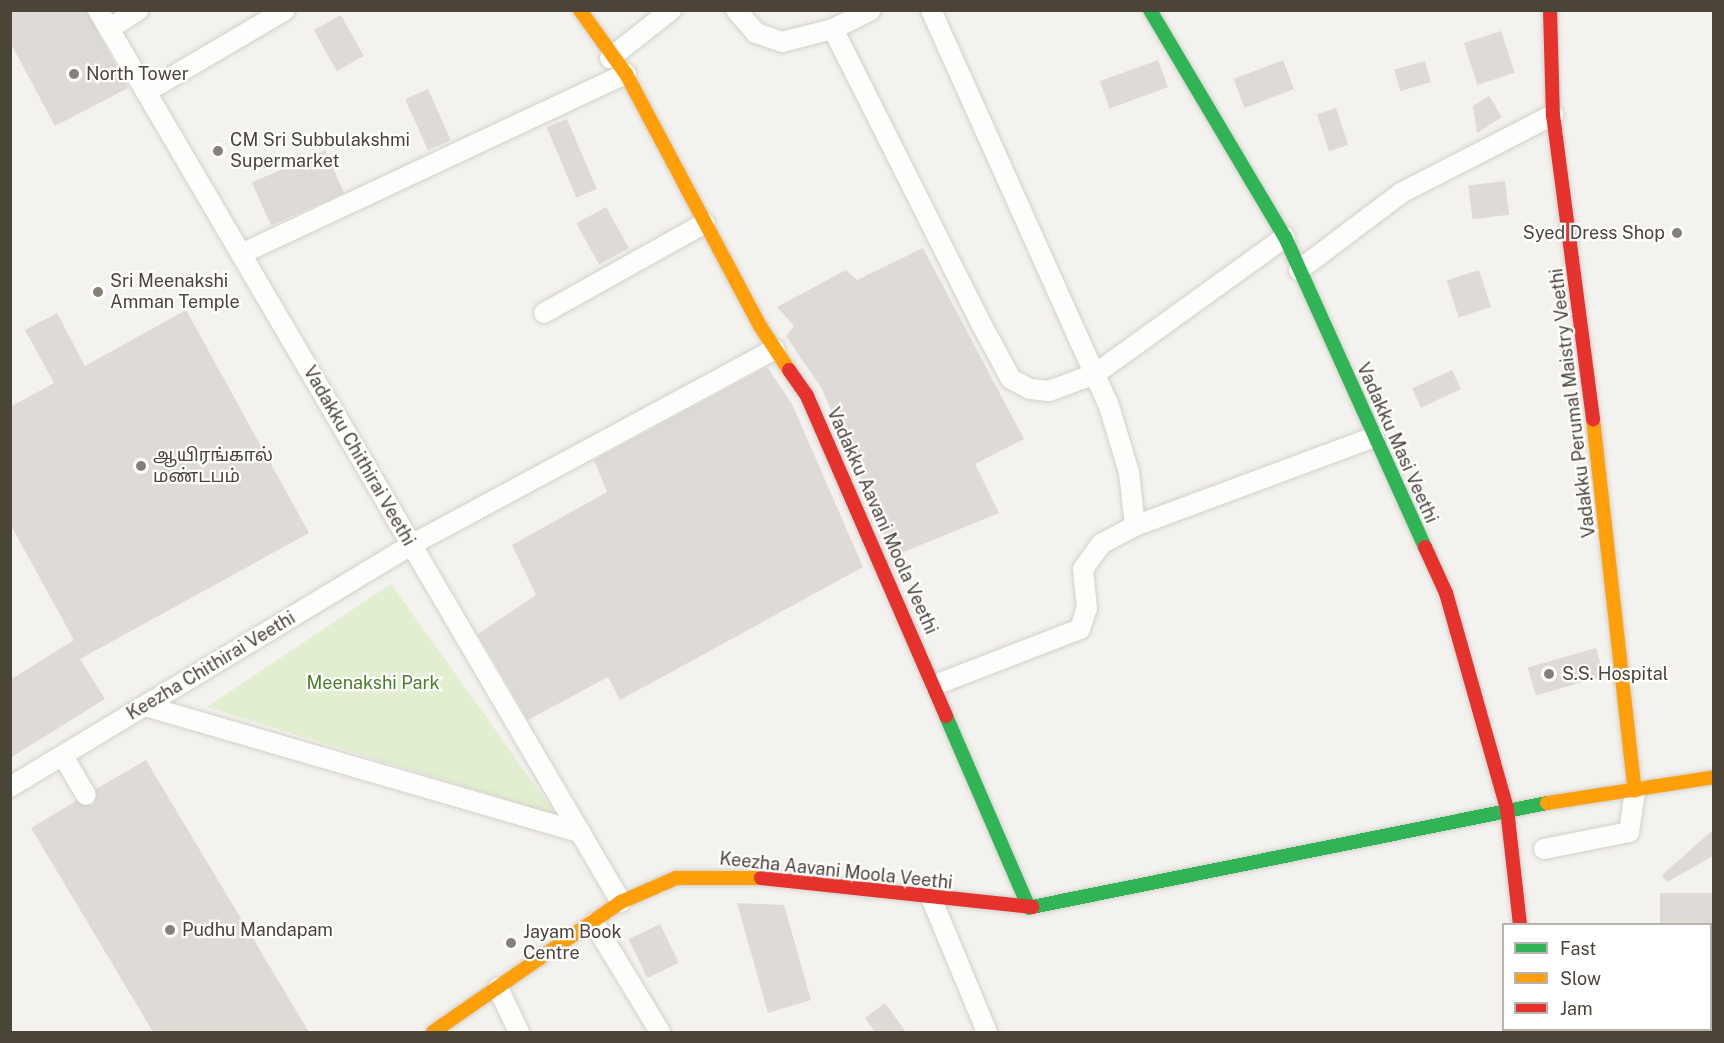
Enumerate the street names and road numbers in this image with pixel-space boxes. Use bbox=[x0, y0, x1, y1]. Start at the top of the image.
street label: Vadakku Perumal Maistry Veethi bbox=[1546, 267, 1600, 539]
street label: Vadakku Masi Veethi bbox=[1352, 359, 1442, 527]
street label: Vadakku Chithirai Veethi bbox=[299, 362, 419, 550]
street label: Vadakku Aavani Moola Veethi bbox=[822, 404, 942, 638]
street label: Keezha Chithirai Veethi bbox=[123, 607, 299, 725]
street label: Keezha Aavani Moola Veethi bbox=[718, 848, 954, 894]

